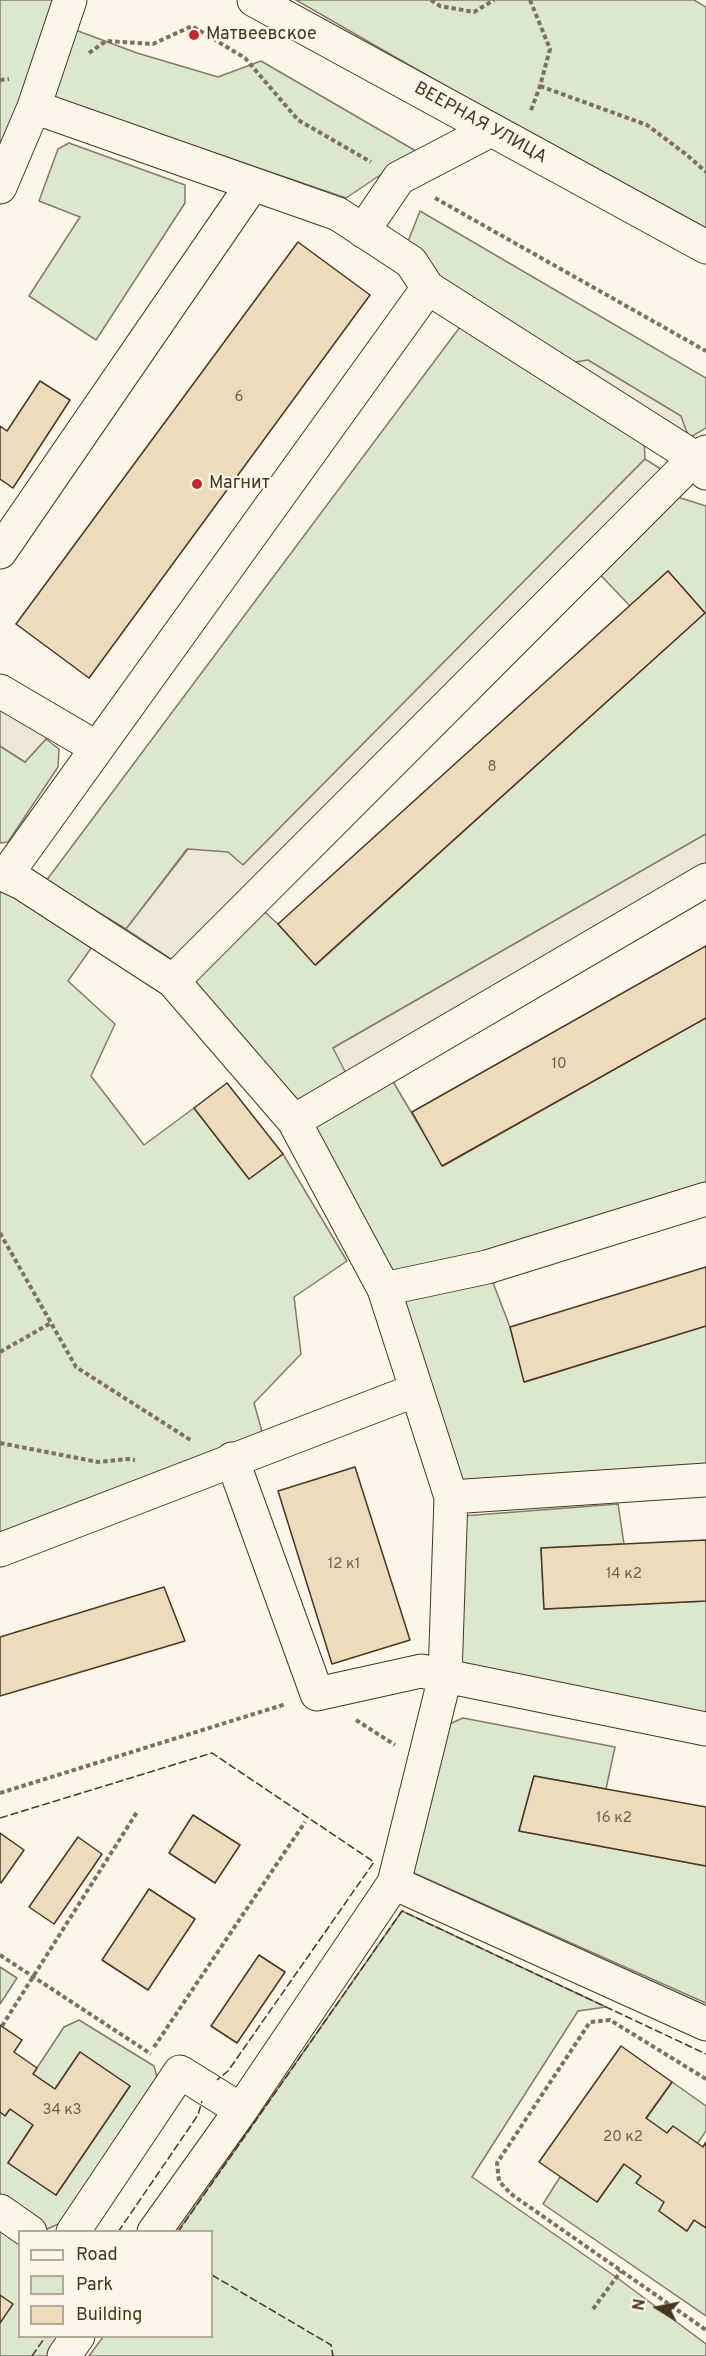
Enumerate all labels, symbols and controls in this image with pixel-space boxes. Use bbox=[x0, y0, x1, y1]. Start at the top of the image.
place label: Матвеевское bbox=[206, 24, 317, 46]
marker: Матвеевское bbox=[187, 28, 201, 42]
street label: ВЕЕРНАЯ УЛИЦА bbox=[410, 79, 550, 169]
house number: 6 bbox=[235, 389, 243, 407]
place label: Магнит bbox=[209, 473, 270, 495]
marker: Магнит bbox=[190, 477, 204, 491]
house number: 8 bbox=[487, 759, 497, 777]
house number: 10 bbox=[551, 1056, 567, 1074]
house number: 12 к1 bbox=[328, 1556, 360, 1574]
house number: 14 к2 bbox=[606, 1566, 642, 1584]
house number: 16 к2 bbox=[596, 1810, 632, 1828]
house number: 34 к3 bbox=[42, 2102, 82, 2120]
house number: 20 к2 bbox=[603, 2129, 643, 2147]
legend bbox=[18, 2230, 213, 2338]
text: Road bbox=[76, 2244, 118, 2267]
text: Park bbox=[76, 2274, 113, 2297]
north arrow bbox=[628, 2278, 688, 2338]
text: N bbox=[629, 2297, 651, 2312]
text: Building bbox=[76, 2304, 142, 2327]

